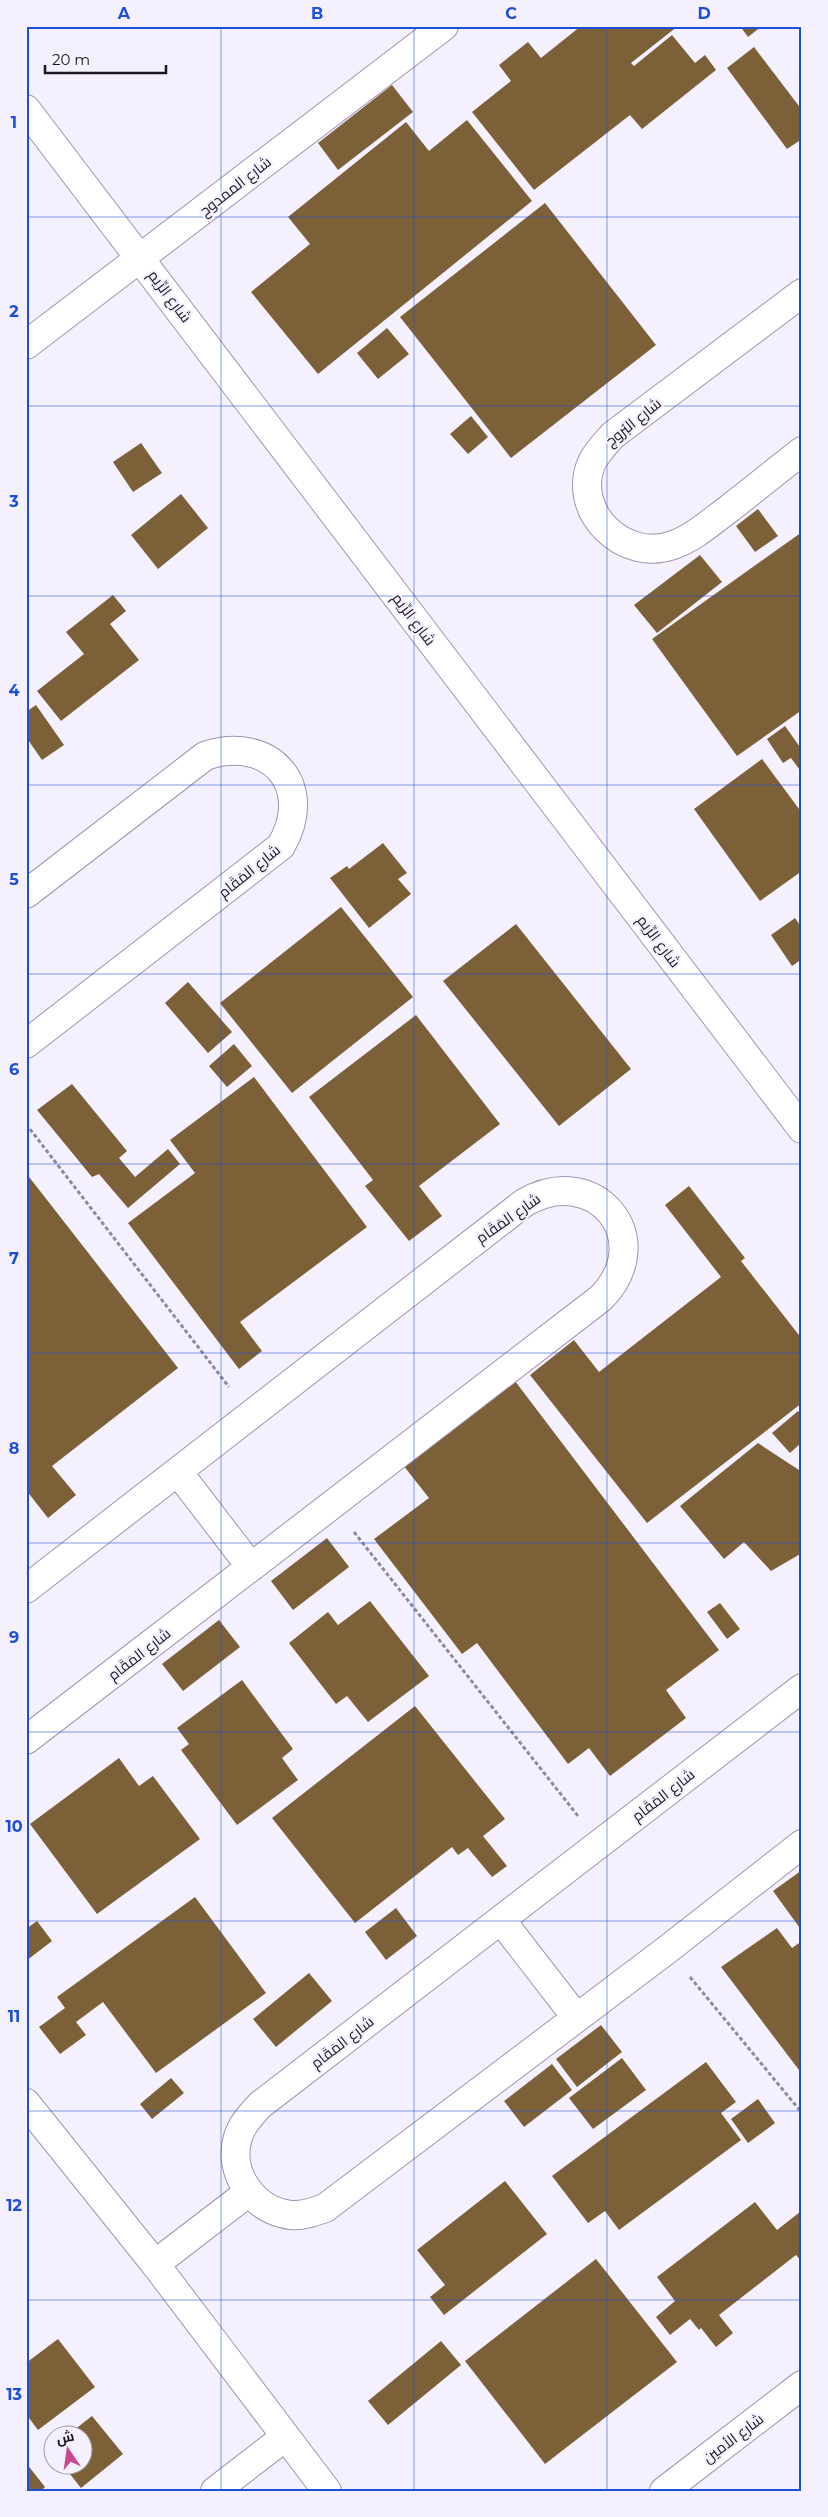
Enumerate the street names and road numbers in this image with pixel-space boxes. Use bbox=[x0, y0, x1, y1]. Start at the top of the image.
street label: شارع الممدوح bbox=[195, 152, 276, 222]
street label: شارع الرِّيم bbox=[143, 266, 196, 327]
street label: شارع البُروج bbox=[601, 394, 666, 452]
street label: شارع الرِّيم bbox=[387, 589, 440, 650]
street label: شارع المَقَام bbox=[214, 840, 285, 903]
street label: شارع الرِّيم bbox=[632, 911, 685, 972]
street label: شارع المَقَام bbox=[472, 1189, 545, 1249]
street label: شارع المَقَام bbox=[104, 1624, 176, 1686]
street label: شارع المَقَام bbox=[628, 1765, 700, 1827]
street label: شارع المَقَام bbox=[307, 2012, 379, 2074]
street label: شارع الأمين bbox=[699, 2409, 768, 2469]

